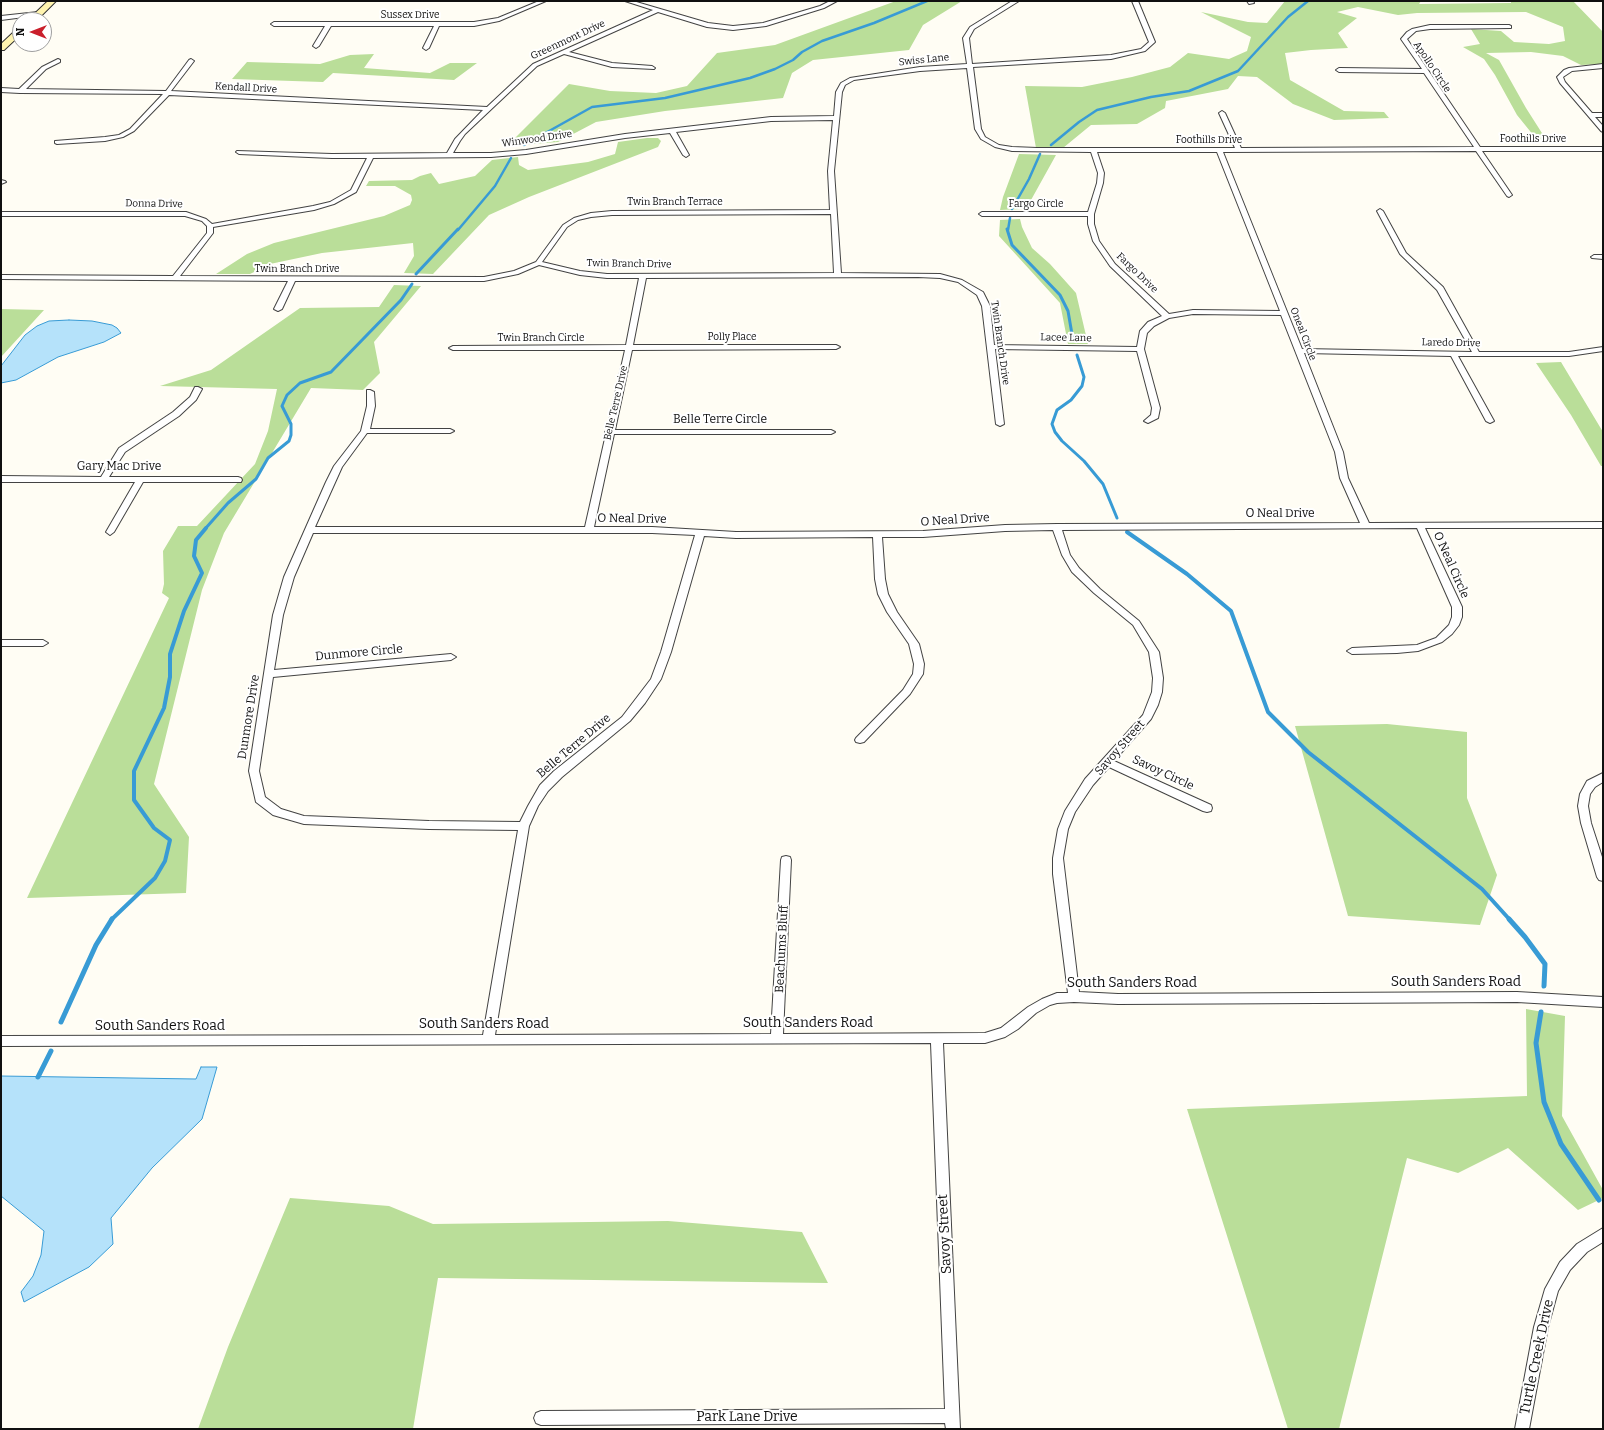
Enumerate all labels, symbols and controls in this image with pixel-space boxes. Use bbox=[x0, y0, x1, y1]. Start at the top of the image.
street label: Sussex Drive bbox=[381, 9, 439, 21]
north arrow bbox=[12, 12, 52, 52]
street label: Greenmont Drive bbox=[529, 18, 607, 62]
text: N bbox=[14, 28, 27, 36]
street label: Apollo Circle bbox=[1411, 39, 1453, 95]
street label: Swiss Lane bbox=[898, 51, 950, 69]
street label: Kendall Drive bbox=[215, 80, 277, 96]
street label: Winwood Drive bbox=[501, 128, 573, 150]
street label: Foothills Drive bbox=[1500, 133, 1566, 145]
street label: Foothills Drive bbox=[1176, 134, 1242, 146]
street label: Twin Branch Terrace bbox=[627, 196, 723, 208]
street label: Donna Drive bbox=[125, 197, 183, 211]
street label: Fargo Circle bbox=[1009, 198, 1063, 210]
street label: Fargo Drive bbox=[1114, 250, 1160, 296]
street label: Twin Branch Drive bbox=[586, 257, 672, 271]
street label: Twin Branch Drive bbox=[255, 263, 339, 275]
street label: Twin Branch Drive bbox=[988, 300, 1012, 386]
street label: Oneal Circle bbox=[1287, 306, 1319, 362]
street label: Polly Place bbox=[708, 331, 756, 343]
street label: Twin Branch Circle bbox=[498, 332, 584, 344]
street label: Lacee Lane bbox=[1040, 332, 1092, 344]
street label: Laredo Drive bbox=[1421, 336, 1481, 350]
street label: Belle Terre Drive bbox=[602, 364, 630, 442]
street label: Belle Terre Circle bbox=[673, 413, 767, 427]
street label: Gary Mac Drive bbox=[77, 460, 161, 474]
street label: O Neal Drive bbox=[1245, 507, 1315, 521]
street label: O Neal Drive bbox=[920, 510, 990, 530]
street label: O Neal Drive bbox=[597, 511, 667, 527]
street label: O Neal Circle bbox=[1430, 529, 1472, 601]
street label: Dunmore Circle bbox=[315, 642, 403, 664]
street label: Dunmore Drive bbox=[235, 674, 263, 760]
street label: Belle Terre Drive bbox=[534, 711, 614, 781]
street label: Savoy Street bbox=[1092, 717, 1148, 779]
street label: Savoy Circle bbox=[1130, 752, 1196, 794]
street label: Beachums Bluff bbox=[773, 905, 791, 993]
street label: South Sanders Road bbox=[1391, 974, 1521, 990]
street label: South Sanders Road bbox=[1067, 975, 1197, 991]
street label: South Sanders Road bbox=[743, 1015, 873, 1031]
street label: South Sanders Road bbox=[419, 1016, 549, 1032]
street label: South Sanders Road bbox=[95, 1018, 225, 1034]
street label: Savoy Street bbox=[935, 1194, 955, 1274]
street label: Turtle Creek Drive bbox=[1517, 1298, 1557, 1416]
street label: Park Lane Drive bbox=[696, 1409, 798, 1425]

